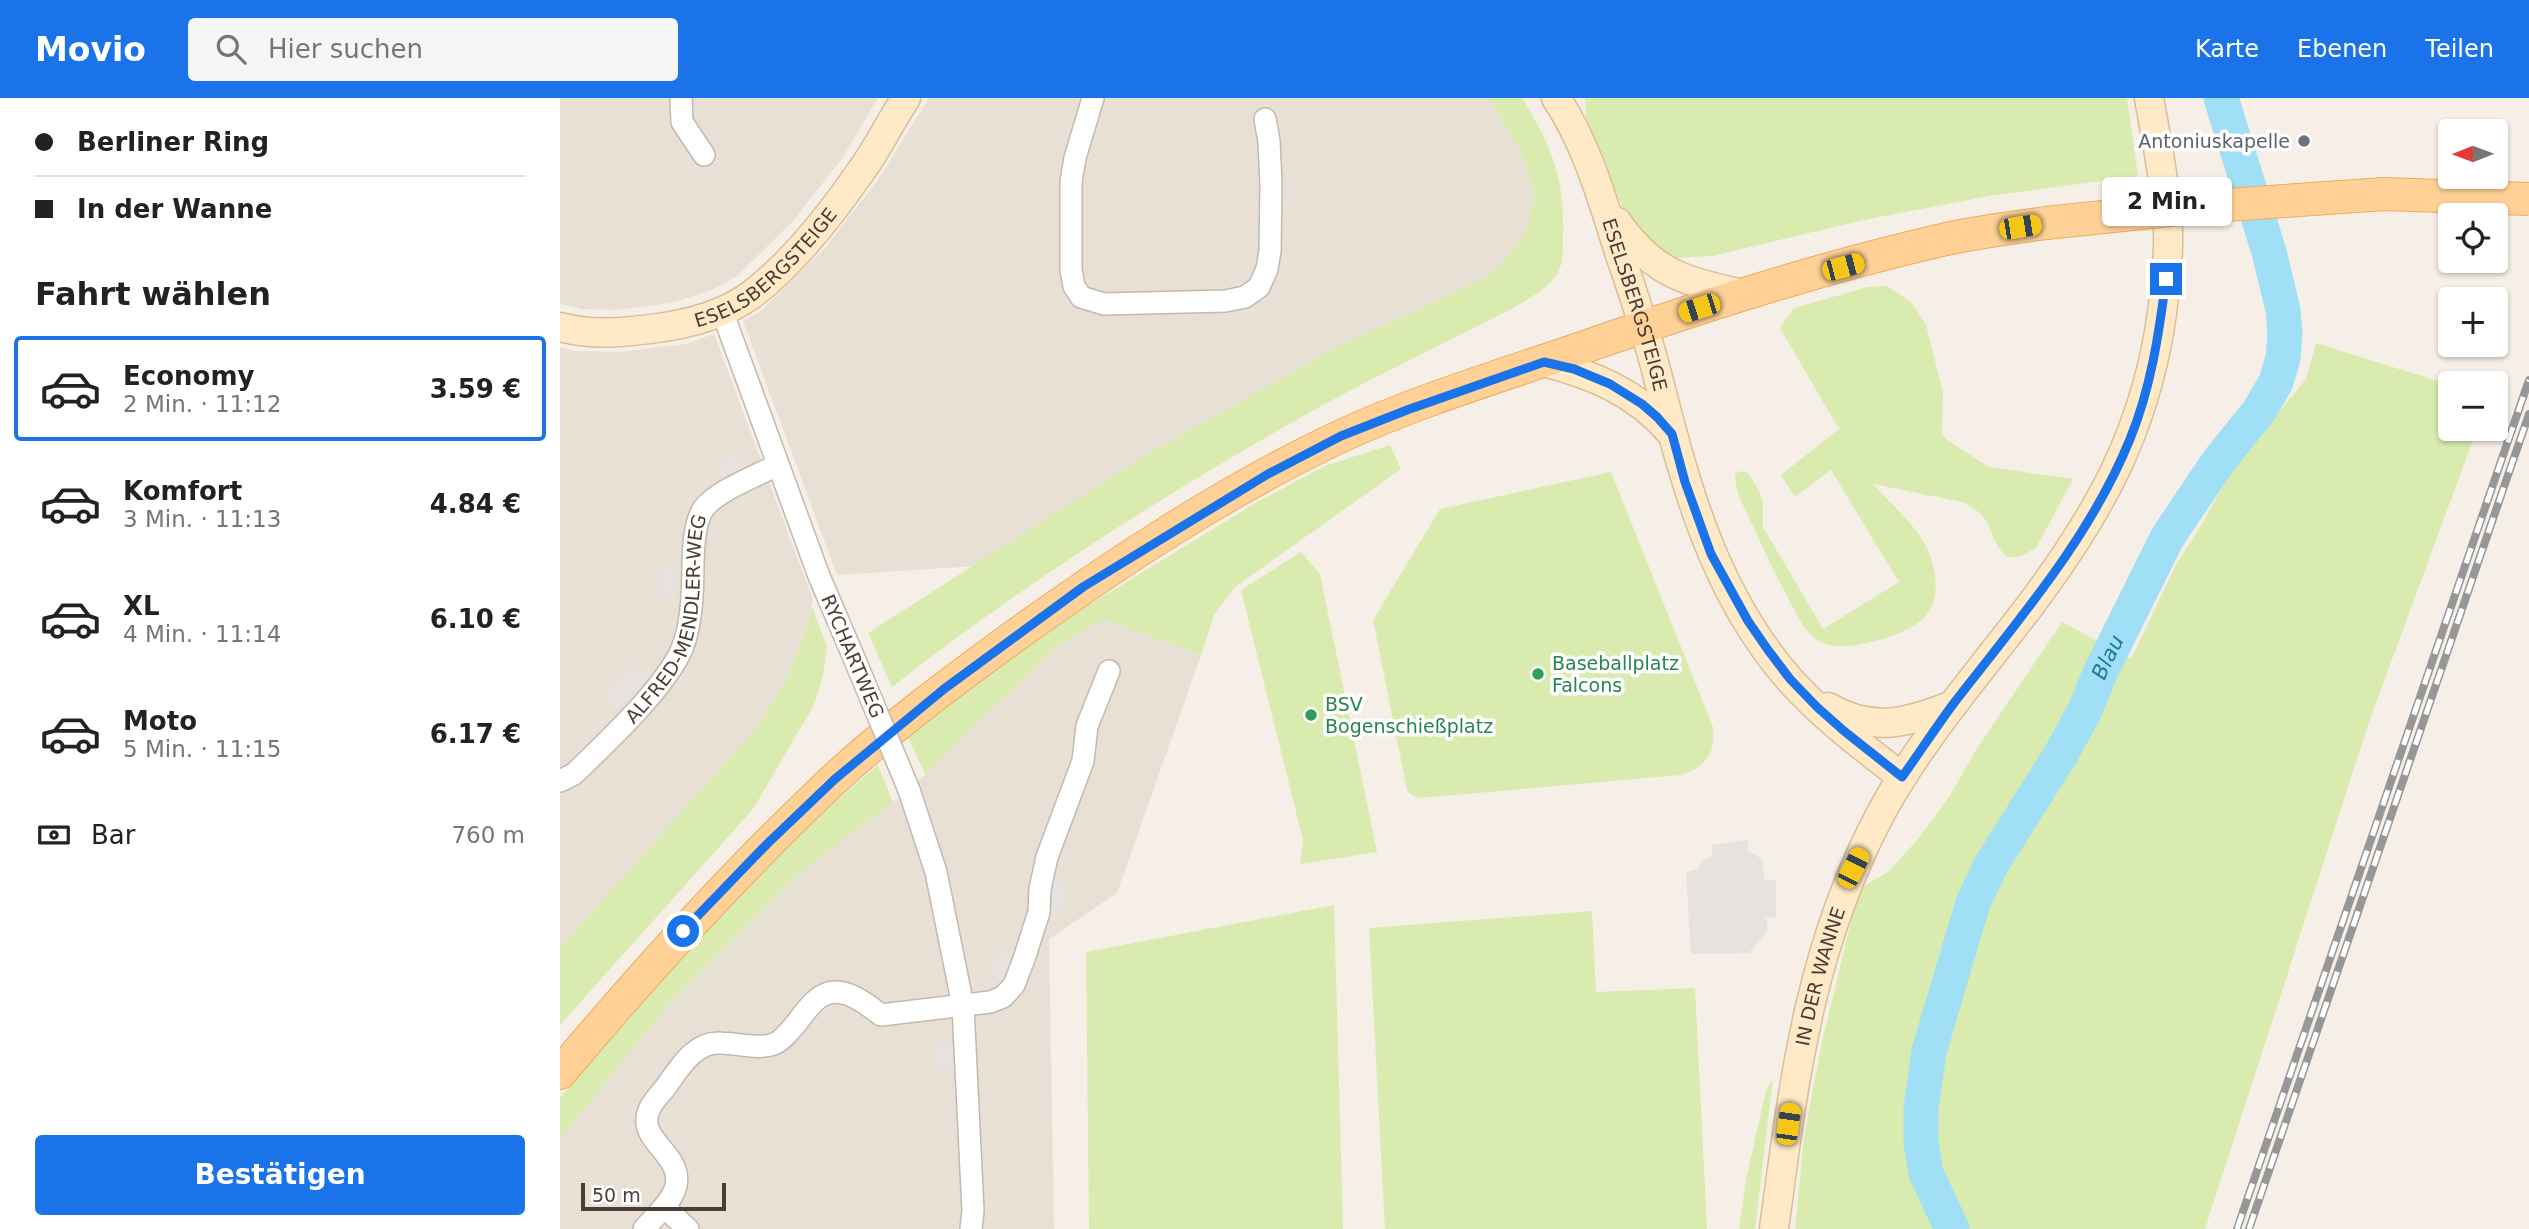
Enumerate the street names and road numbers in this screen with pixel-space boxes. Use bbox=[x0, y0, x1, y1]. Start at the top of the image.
street label: ESELSBERGSTEIGE bbox=[692, 204, 841, 331]
street label: ESELSBERGSTEIGE bbox=[1598, 216, 1672, 393]
street label: ALFRED-MENDLER-WEG bbox=[620, 512, 710, 727]
street label: RYCHARTWEG bbox=[817, 591, 889, 721]
street label: IN DER WANNE bbox=[1791, 904, 1849, 1048]

